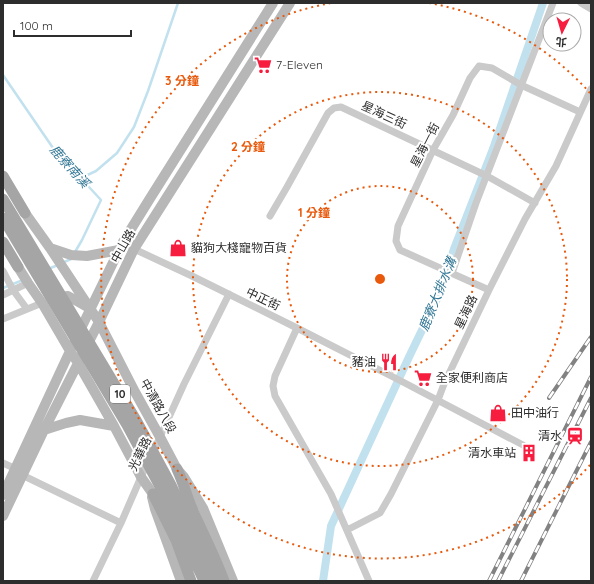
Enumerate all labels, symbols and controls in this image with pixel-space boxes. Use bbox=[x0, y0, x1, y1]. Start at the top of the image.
scale bar bbox=[14, 12, 131, 38]
north arrow bbox=[542, 12, 582, 52]
text: 100 m bbox=[20, 18, 53, 33]
text: 北 bbox=[555, 35, 567, 49]
supermarket icon: 7-Eleven bbox=[253, 55, 273, 75]
place label: 7-Eleven bbox=[276, 57, 323, 72]
text: 3 分鐘 bbox=[165, 73, 199, 88]
street label: 星海三街 bbox=[359, 98, 409, 131]
street label: 星海一街 bbox=[407, 120, 442, 170]
text: 2 分鐘 bbox=[231, 139, 265, 154]
water label: 鹿寮南溪 bbox=[47, 141, 95, 192]
text: 1 分鐘 bbox=[298, 205, 330, 220]
street label: 中山路 bbox=[107, 226, 138, 265]
shop icon: 貓狗大棧寵物百貨 bbox=[168, 238, 188, 258]
place label: 貓狗大棧寵物百貨 bbox=[191, 240, 287, 255]
water label: 鹿寮大排水溝 bbox=[415, 253, 460, 333]
centre of rings bbox=[373, 272, 387, 286]
street label: 中正街 bbox=[244, 284, 283, 313]
street label: 星海路 bbox=[451, 292, 480, 331]
restaurant icon: 豬油 bbox=[379, 352, 399, 372]
place label: 豬油 bbox=[352, 354, 376, 369]
supermarket icon: 全家便利商店 bbox=[413, 368, 433, 388]
place label: 全家便利商店 bbox=[436, 370, 508, 385]
street label: 中清路八段 bbox=[137, 376, 180, 436]
road number: 10 bbox=[110, 385, 130, 403]
shop icon: 田中油行 bbox=[488, 403, 508, 423]
place label: 田中油行 bbox=[511, 405, 559, 420]
station icon: 清水 bbox=[565, 426, 585, 446]
place label: 清水 bbox=[538, 428, 562, 443]
street label: 光華路 bbox=[125, 434, 154, 473]
building icon: 清水車站 bbox=[519, 443, 539, 463]
place label: 清水車站 bbox=[468, 445, 516, 460]

